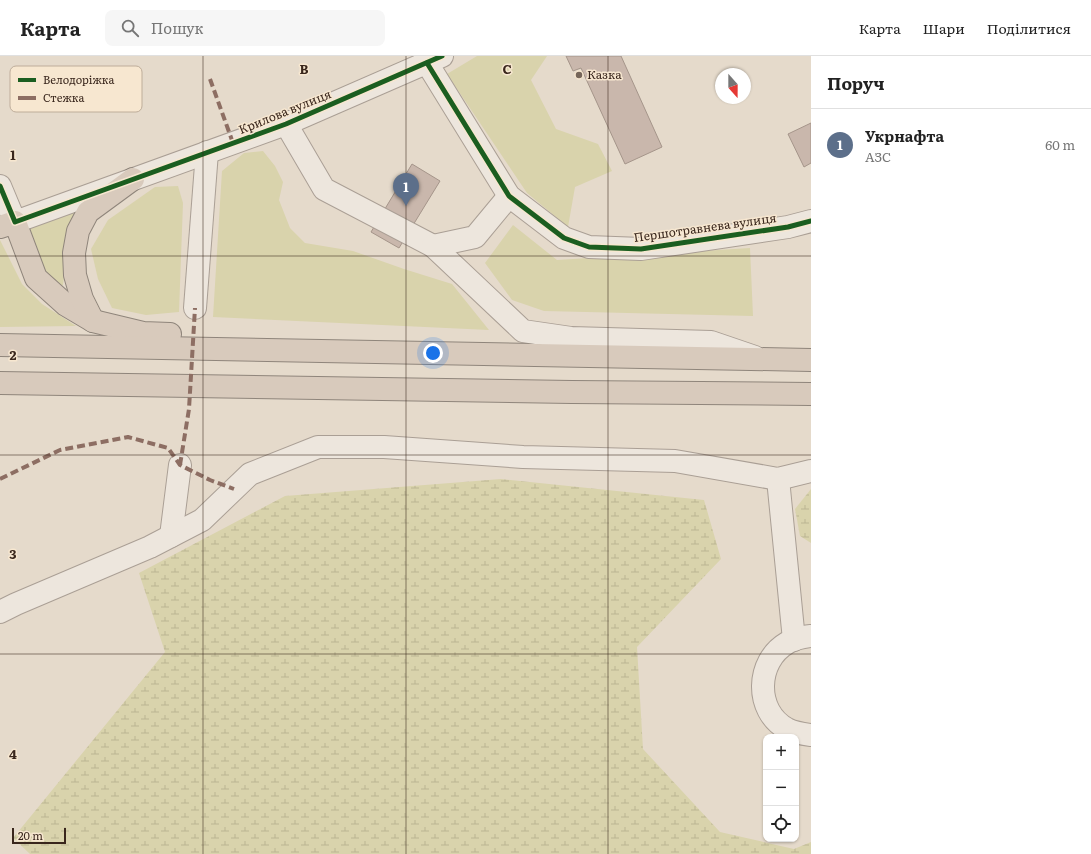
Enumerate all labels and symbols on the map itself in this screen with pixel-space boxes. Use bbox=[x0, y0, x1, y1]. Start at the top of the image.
text: B bbox=[300, 59, 309, 78]
text: C bbox=[502, 59, 512, 78]
place label: Казка bbox=[587, 65, 622, 83]
legend bbox=[10, 66, 142, 112]
north arrow bbox=[715, 68, 751, 104]
marker: Казка bbox=[574, 70, 584, 80]
text: Велодоріжка bbox=[43, 71, 114, 87]
street label: Крилова вулиця bbox=[236, 84, 334, 138]
text: Стежка bbox=[43, 89, 84, 105]
text: 1 bbox=[10, 145, 16, 164]
pin: 1 bbox=[393, 173, 419, 206]
street label: Першотравнева вулиця bbox=[632, 208, 777, 246]
your location bbox=[423, 343, 443, 363]
text: 2 bbox=[10, 345, 17, 364]
text: 3 bbox=[9, 544, 17, 563]
text: 4 bbox=[9, 744, 17, 763]
scale bar bbox=[12, 826, 66, 845]

